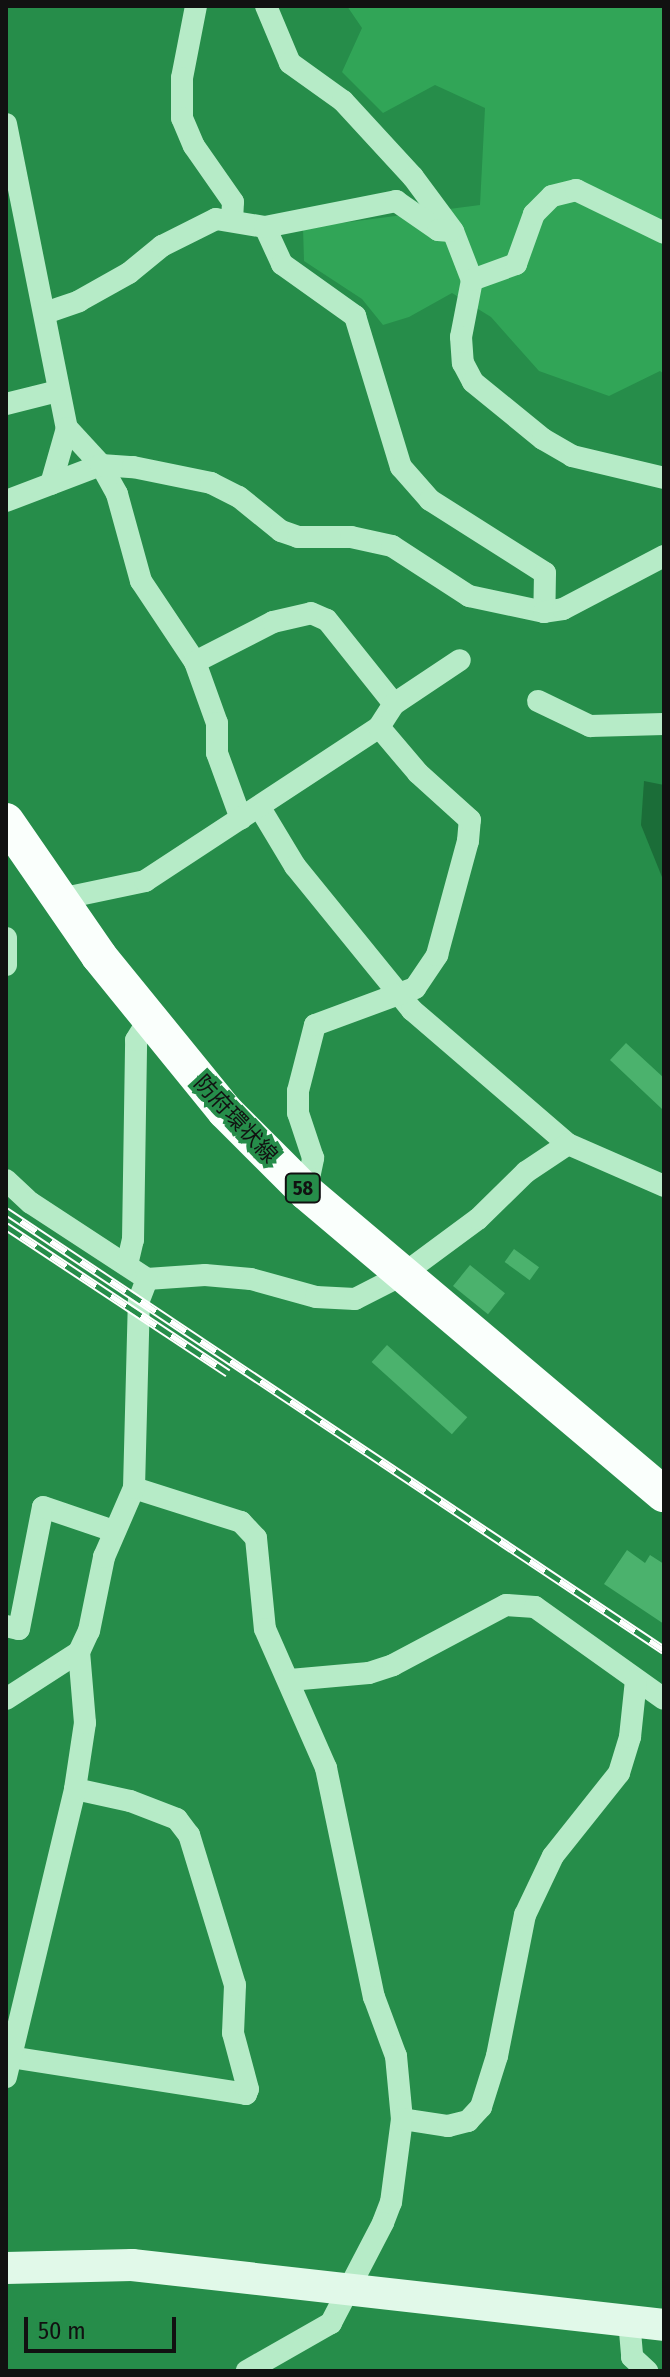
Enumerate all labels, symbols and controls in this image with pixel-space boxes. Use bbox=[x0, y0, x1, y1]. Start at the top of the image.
street label: 防府環状線 bbox=[189, 1070, 283, 1168]
road number: 58 bbox=[283, 1172, 323, 1204]
scale bar bbox=[28, 2301, 180, 2351]
text: 50 m bbox=[38, 2317, 86, 2345]

